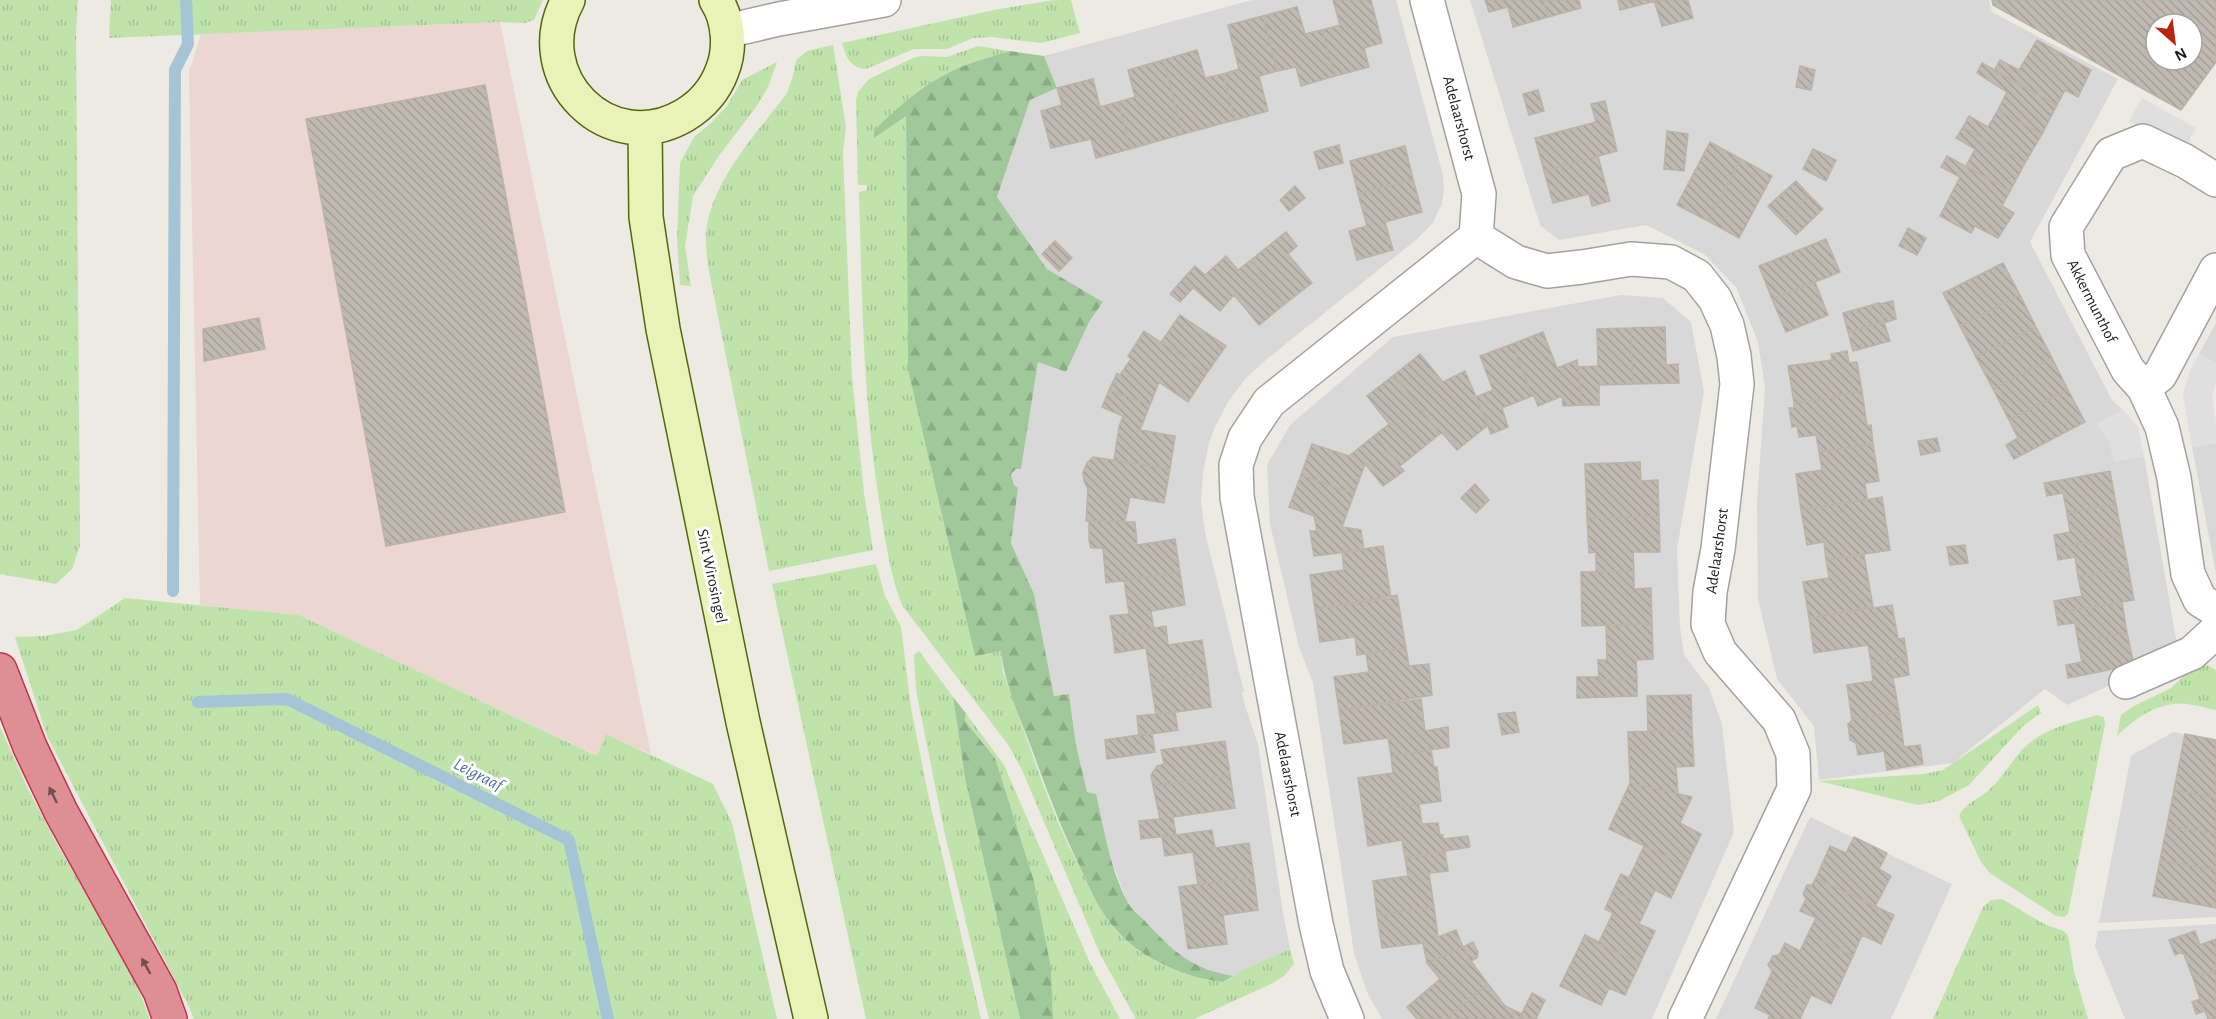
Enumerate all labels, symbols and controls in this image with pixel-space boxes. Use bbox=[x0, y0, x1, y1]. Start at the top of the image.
north arrow bbox=[2144, 12, 2204, 72]
text: N bbox=[2172, 45, 2189, 64]
street label: Adelaarshorst bbox=[1440, 74, 1478, 162]
street label: Akkermunthof bbox=[2064, 257, 2120, 346]
street label: Adelaarshorst bbox=[1703, 507, 1731, 595]
street label: Sint Wirosingel bbox=[694, 528, 730, 624]
street label: Adelaarshorst bbox=[1272, 730, 1304, 818]
water label: Leigraaf bbox=[451, 755, 508, 796]
one-way arrow bbox=[48, 786, 58, 803]
one-way arrow bbox=[141, 957, 151, 974]

